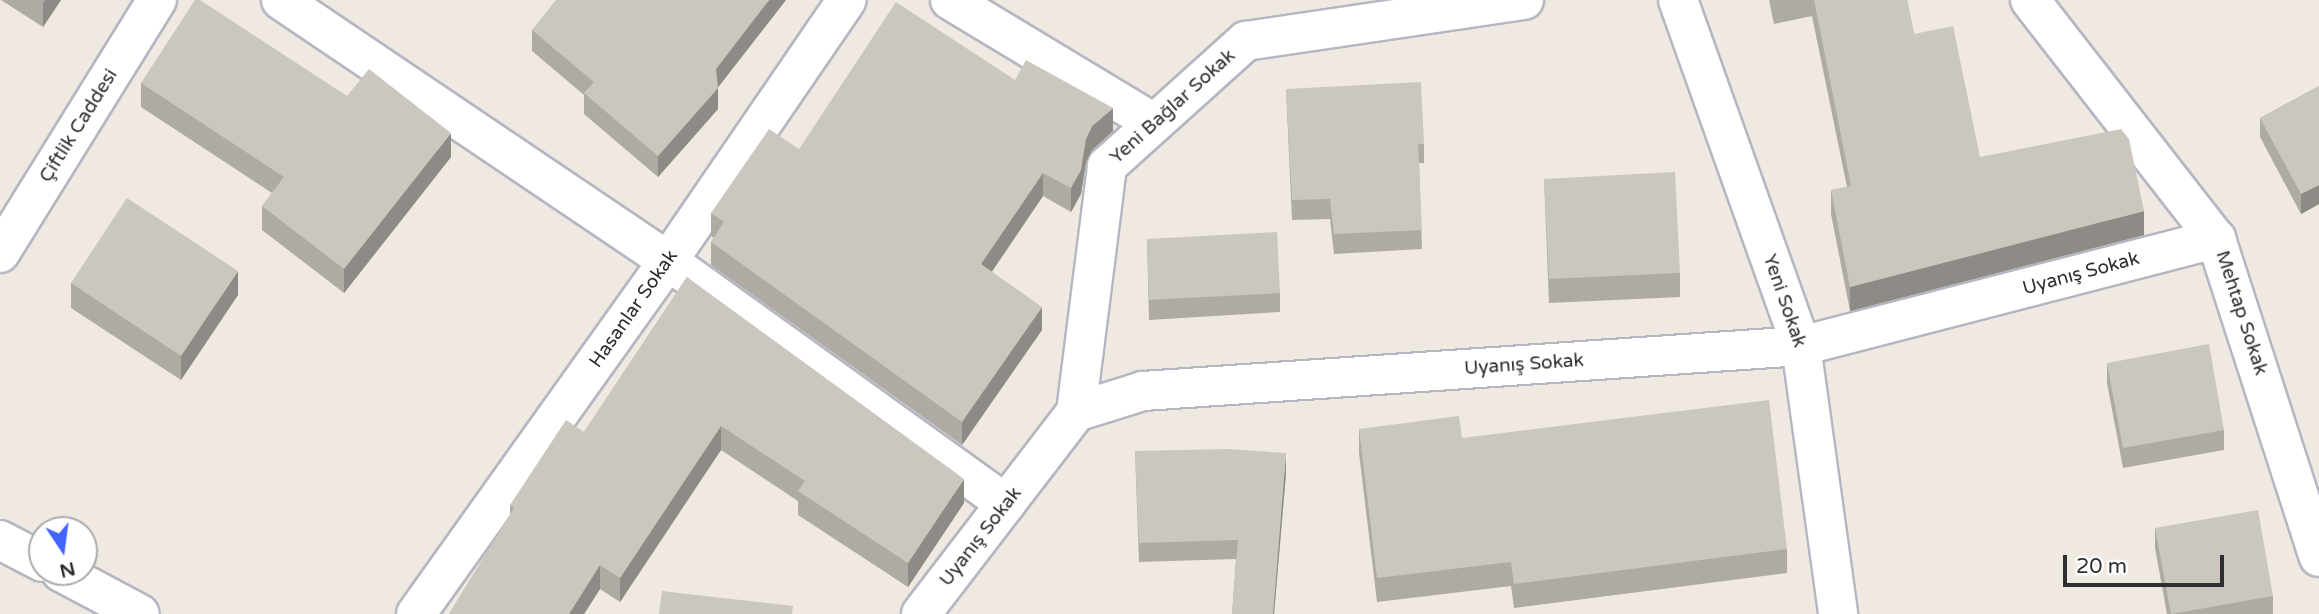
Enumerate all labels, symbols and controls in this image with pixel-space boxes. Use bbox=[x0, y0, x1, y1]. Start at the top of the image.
street label: Yeni Bağlar Sokak bbox=[1106, 45, 1240, 169]
street label: Çiftlik Caddesi bbox=[35, 65, 123, 187]
street label: Hasanlar Sokak bbox=[585, 246, 683, 372]
street label: Uyanış Sokak bbox=[2020, 247, 2142, 301]
street label: Mehtap Sokak bbox=[2210, 248, 2272, 378]
street label: Yeni Sokak bbox=[1757, 251, 1811, 351]
street label: Uyanış Sokak bbox=[1463, 349, 1585, 381]
street label: Uyanış Sokak bbox=[935, 483, 1027, 591]
north arrow bbox=[28, 516, 98, 586]
scale bar bbox=[2067, 540, 2228, 584]
text: 20 m bbox=[2076, 554, 2127, 579]
text: N bbox=[57, 557, 77, 582]

